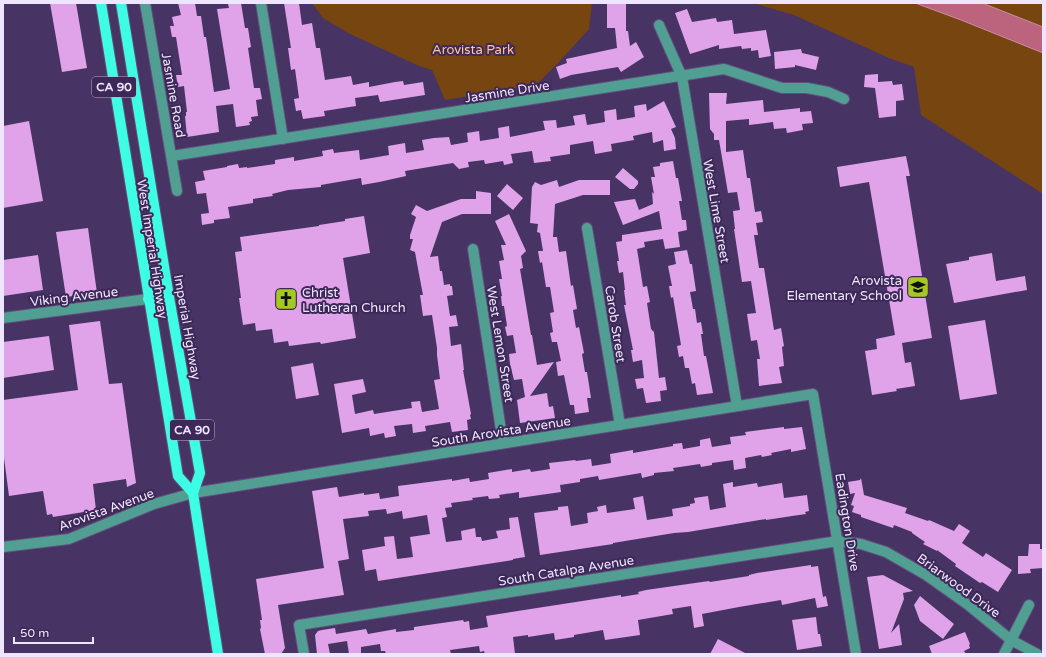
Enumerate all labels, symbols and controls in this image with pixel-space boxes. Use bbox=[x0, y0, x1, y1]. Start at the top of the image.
park label: Arovista Park bbox=[432, 42, 514, 58]
street label: Jasmine Road bbox=[158, 51, 188, 139]
road number: CA 90 bbox=[92, 77, 136, 97]
street label: Jasmine Drive bbox=[464, 77, 551, 107]
street label: West Lime Street bbox=[699, 158, 733, 264]
street label: West Imperial Highway bbox=[133, 178, 171, 320]
street label: Imperial Highway bbox=[170, 273, 204, 381]
place label: Arovista Elementary School bbox=[787, 273, 902, 304]
school or university icon: Arovista Elementary School bbox=[905, 274, 931, 300]
street label: Viking Avenue bbox=[29, 284, 119, 310]
street label: Carob Street bbox=[601, 284, 629, 364]
place label: Christ Lutheran Church bbox=[302, 285, 406, 316]
street label: West Lemon Street bbox=[483, 285, 517, 404]
church icon: Christ Lutheran Church bbox=[273, 286, 299, 312]
street label: South Arovista Avenue bbox=[430, 413, 572, 451]
road number: CA 90 bbox=[170, 420, 214, 440]
street label: Eadington Drive bbox=[831, 472, 863, 572]
street label: Arovista Avenue bbox=[56, 485, 156, 535]
street label: Briarwood Drive bbox=[914, 550, 1003, 621]
street label: South Catalpa Avenue bbox=[497, 552, 635, 590]
scale bar bbox=[14, 619, 93, 645]
text: 50 m bbox=[20, 626, 49, 640]

